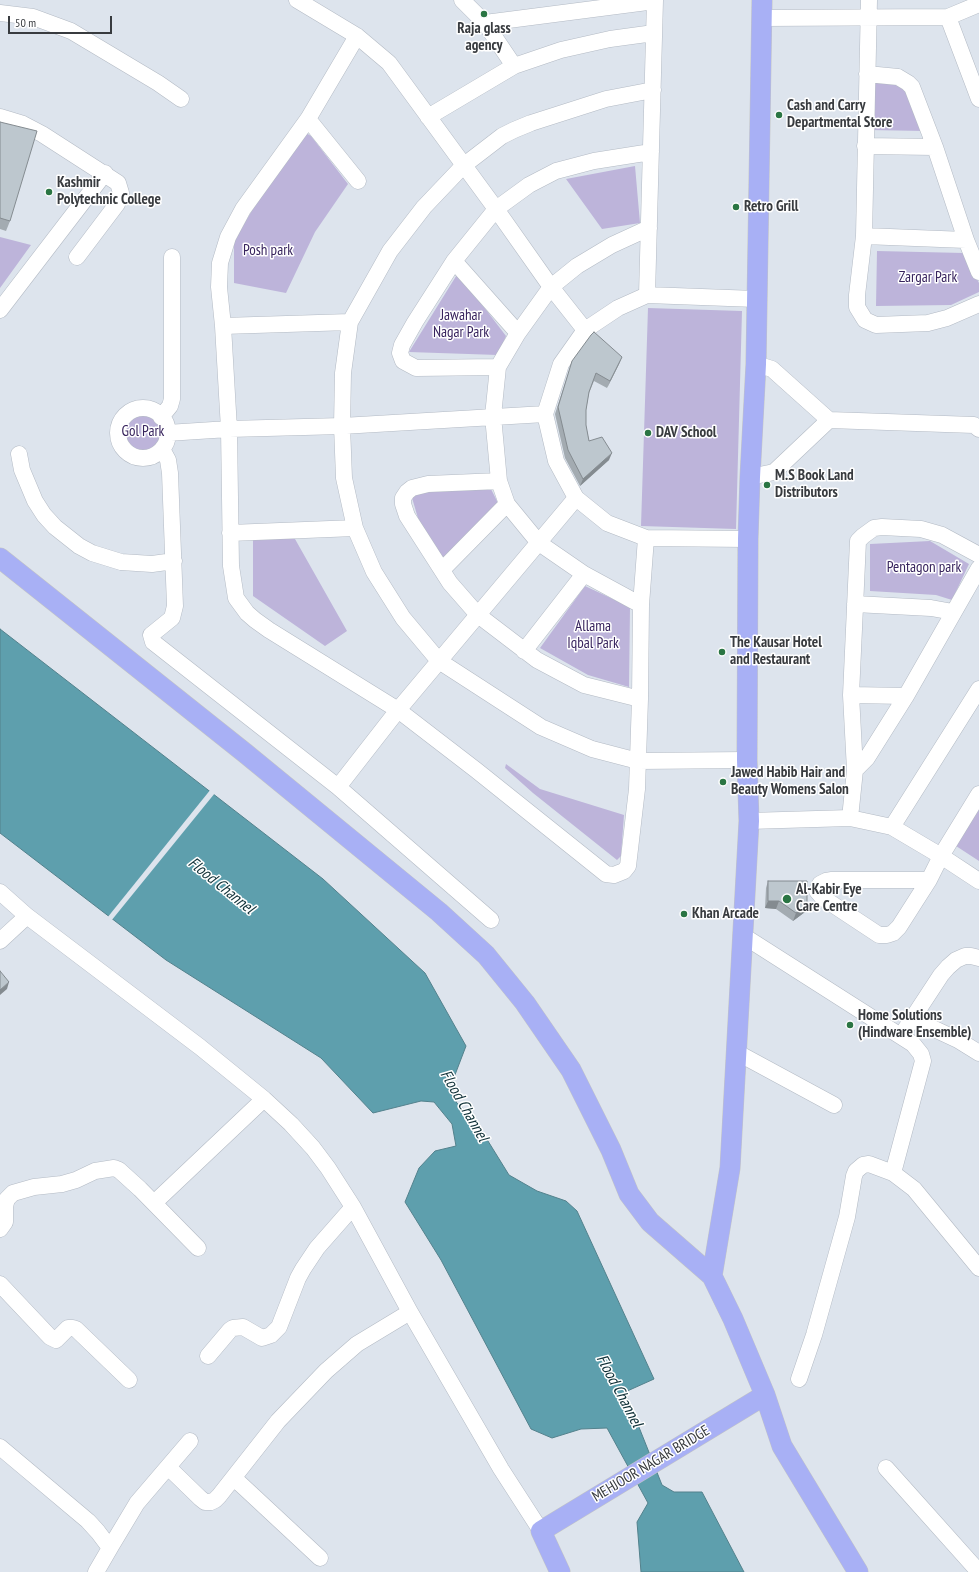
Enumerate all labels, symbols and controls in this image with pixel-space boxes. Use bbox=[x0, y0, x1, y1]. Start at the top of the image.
scale bar bbox=[10, 8, 114, 34]
marker: Raja glass agency bbox=[479, 9, 489, 19]
text: 50 m bbox=[15, 15, 36, 30]
place label: Raja glass agency bbox=[457, 20, 511, 55]
place label: Cash and Carry Departmental Store bbox=[787, 97, 892, 132]
marker: Cash and Carry Departmental Store bbox=[774, 110, 784, 120]
place label: Kashmir Polytechnic College bbox=[57, 174, 161, 209]
marker: Kashmir Polytechnic College bbox=[44, 187, 54, 197]
place label: Retro Grill bbox=[744, 198, 798, 216]
marker: Retro Grill bbox=[731, 202, 741, 212]
park label: Posh park bbox=[243, 242, 293, 260]
park label: Zargar Park bbox=[899, 269, 957, 287]
park label: Jawahar Nagar Park bbox=[433, 307, 489, 342]
park label: Gol Park bbox=[122, 423, 164, 441]
place label: DAV School bbox=[656, 424, 716, 442]
marker: DAV School bbox=[643, 428, 653, 438]
place label: M.S Book Land Distributors bbox=[775, 467, 854, 502]
marker: M.S Book Land Distributors bbox=[762, 480, 772, 490]
park label: Pentagon park bbox=[887, 559, 961, 577]
park label: Allama Iqbal Park bbox=[567, 618, 619, 653]
place label: The Kausar Hotel and Restaurant bbox=[730, 634, 822, 669]
marker: The Kausar Hotel and Restaurant bbox=[717, 647, 727, 657]
place label: Jawed Habib Hair and Beauty Womens Salon bbox=[731, 764, 849, 799]
marker: Jawed Habib Hair and Beauty Womens Salon bbox=[718, 777, 728, 787]
water label: Flood Channel bbox=[184, 853, 258, 919]
place label: Al-Kabir Eye Care Centre bbox=[796, 881, 862, 916]
marker: Al-Kabir Eye Care Centre bbox=[781, 893, 793, 905]
place label: Khan Arcade bbox=[692, 905, 759, 923]
marker: Khan Arcade bbox=[679, 909, 689, 919]
place label: Home Solutions (Hindware Ensemble) bbox=[858, 1007, 971, 1042]
marker: Home Solutions (Hindware Ensemble) bbox=[845, 1020, 855, 1030]
water label: Flood Channel bbox=[436, 1067, 492, 1145]
water label: Flood Channel bbox=[592, 1351, 646, 1431]
street label: MEHJOOR NAGAR BRIDGE bbox=[589, 1422, 713, 1506]

